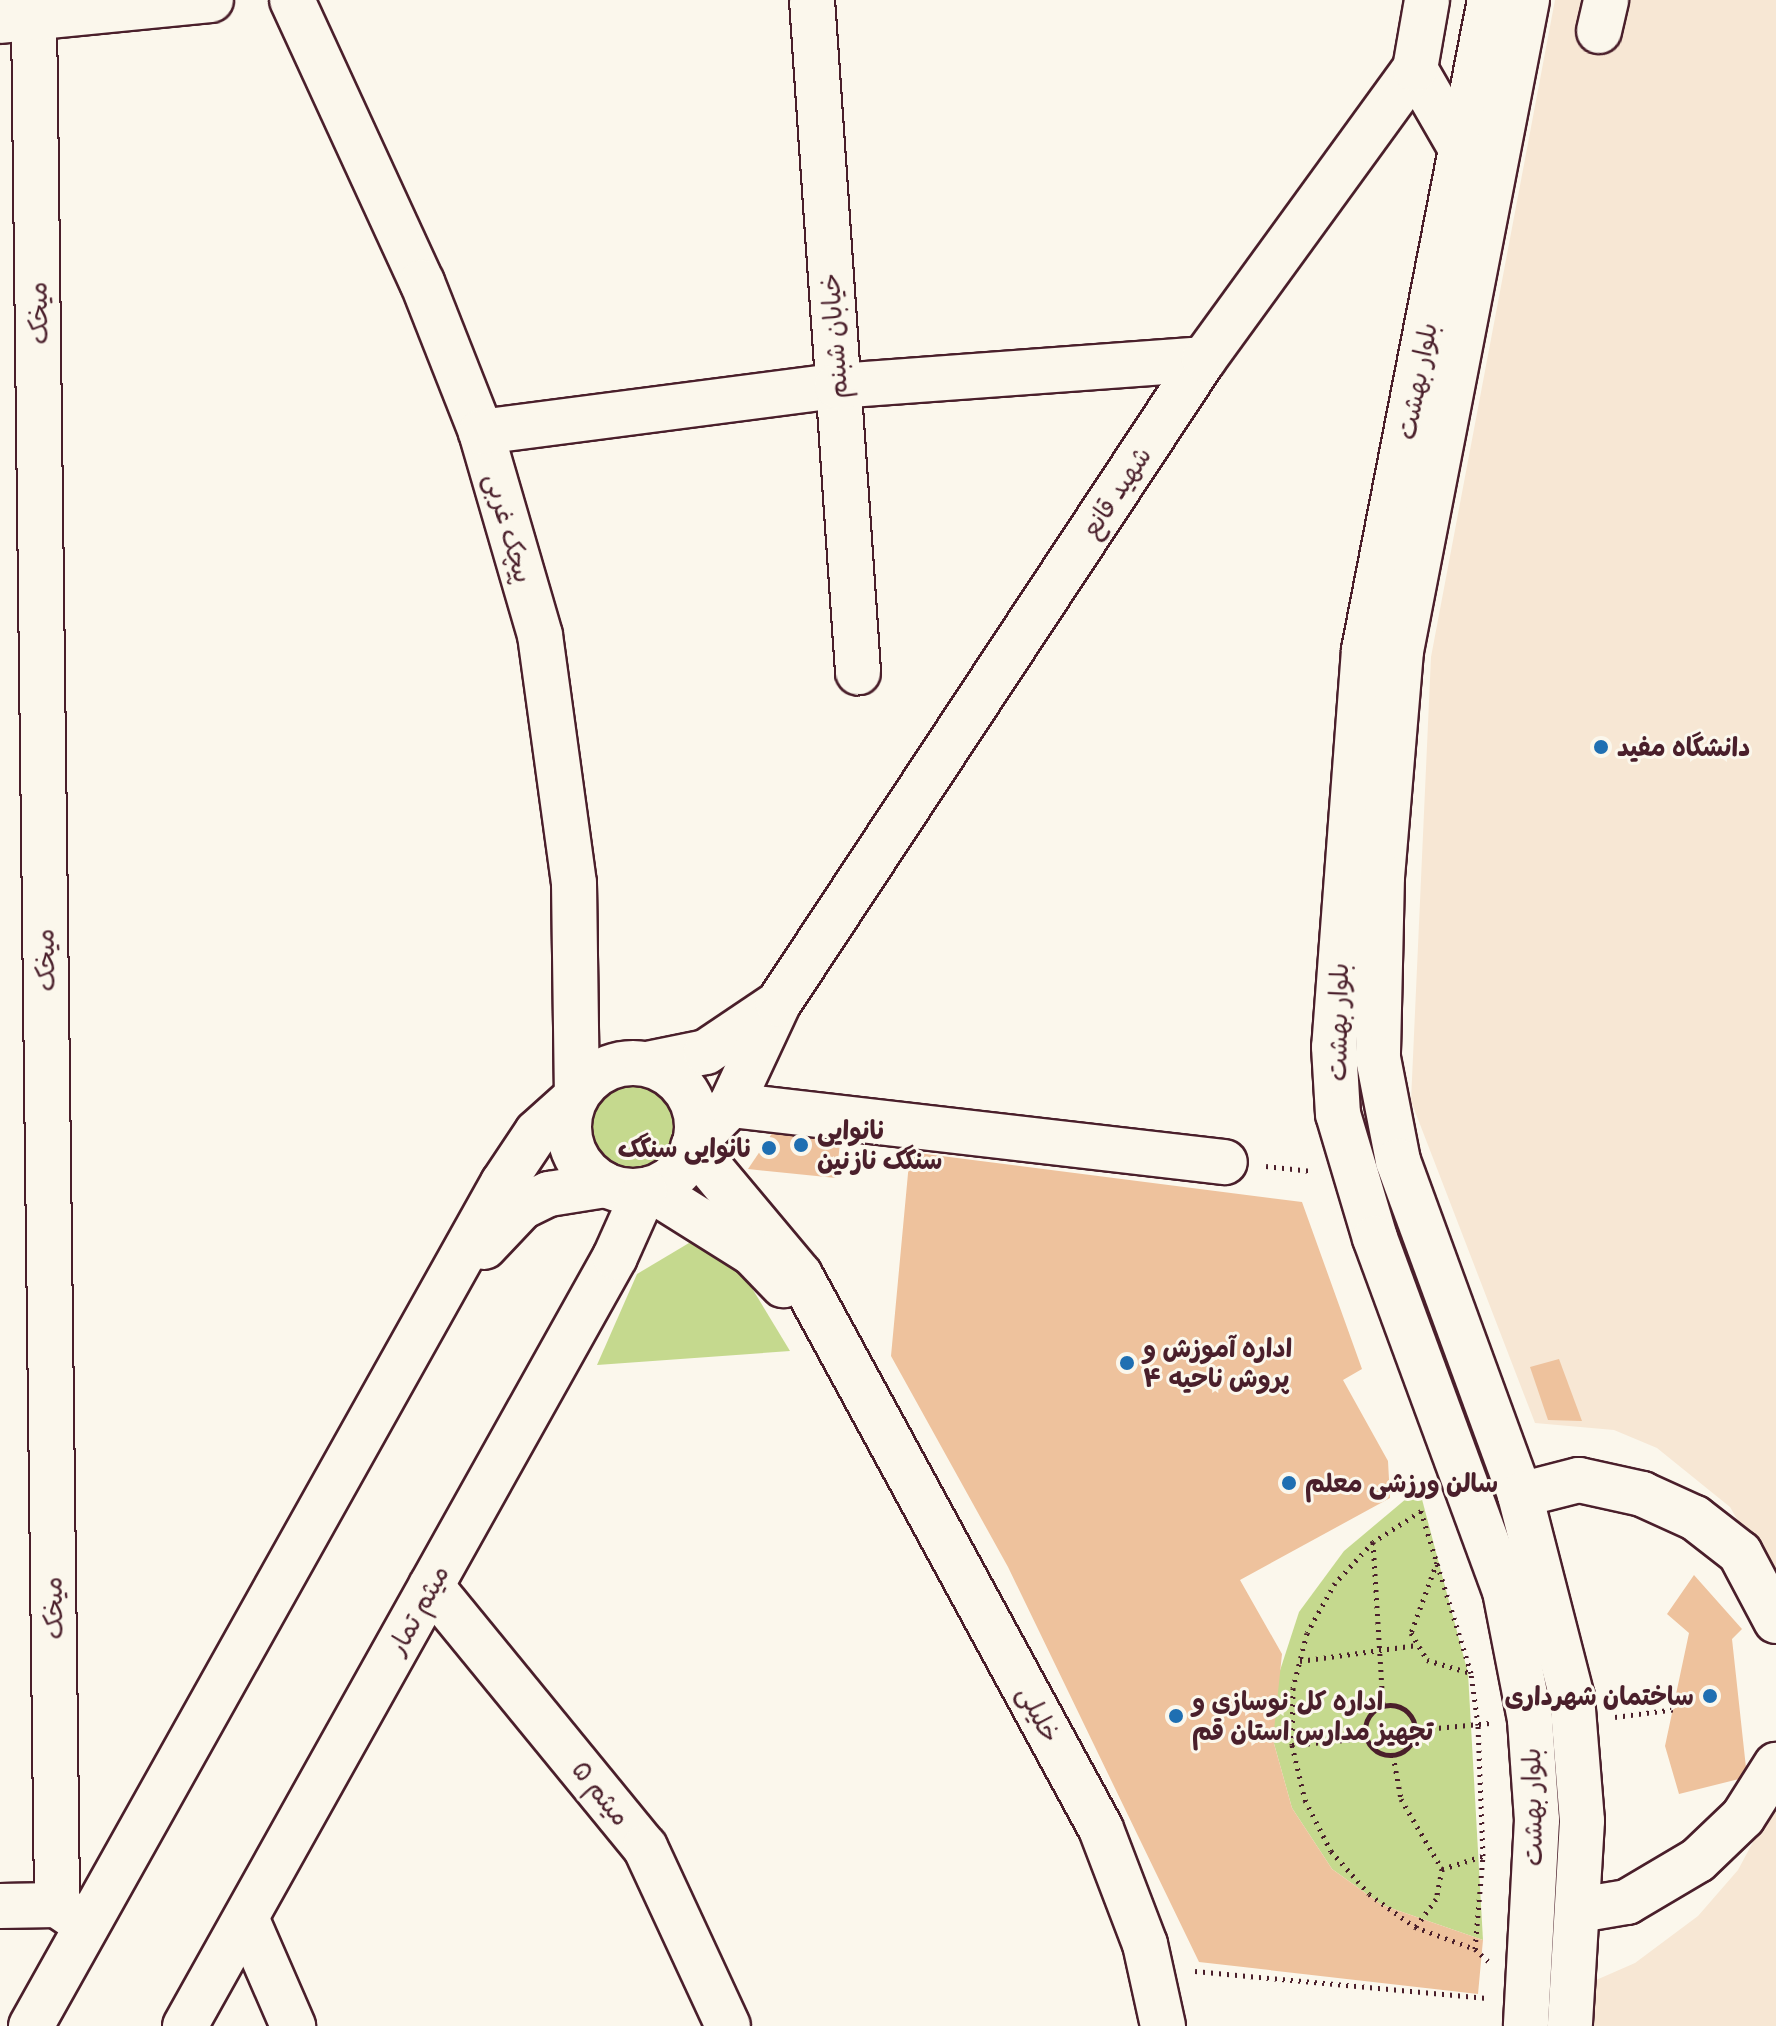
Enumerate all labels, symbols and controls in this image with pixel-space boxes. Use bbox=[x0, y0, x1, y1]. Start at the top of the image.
street label: خیابان شبنم bbox=[814, 272, 854, 400]
street label: میخک bbox=[22, 281, 54, 345]
street label: بلوار بهشت bbox=[1390, 320, 1444, 442]
street label: شهید قانع bbox=[1074, 441, 1158, 543]
street label: پیچک غربی bbox=[478, 470, 540, 586]
place label: دانشگاه مفید bbox=[1617, 731, 1750, 763]
marker: دانشگاه مفید bbox=[1592, 738, 1610, 756]
street label: میخک bbox=[29, 928, 61, 992]
street label: بلوار بهشت bbox=[1321, 962, 1355, 1082]
place label: نانوایی سنگک نازنین bbox=[817, 1114, 942, 1176]
place label: نانوایی سنگک bbox=[618, 1132, 753, 1164]
marker: نانوایی سنگک نازنین bbox=[792, 1136, 810, 1154]
marker: نانوایی سنگک bbox=[760, 1139, 778, 1157]
place label: اداره آموزش و پروش ناحیه ۴ bbox=[1143, 1332, 1292, 1394]
marker: اداره آموزش و پروش ناحیه ۴ bbox=[1118, 1354, 1136, 1372]
place label: سالن ورزشی معلم bbox=[1305, 1467, 1498, 1499]
marker: سالن ورزشی معلم bbox=[1280, 1474, 1298, 1492]
street label: میثم تمار bbox=[381, 1559, 455, 1661]
street label: میخک bbox=[37, 1576, 69, 1640]
street label: خلیلی bbox=[1011, 1680, 1067, 1748]
place label: ساختمان شهرداری bbox=[1505, 1680, 1694, 1712]
place label: اداره کل نوسازی و تجهیز مدارس استان قم bbox=[1192, 1685, 1433, 1746]
marker: ساختمان شهرداری bbox=[1701, 1687, 1719, 1705]
marker: اداره کل نوسازی و تجهیز مدارس استان قم bbox=[1167, 1707, 1185, 1725]
street label: بلوار بهشت bbox=[1515, 1747, 1549, 1867]
street label: میثم ۵ bbox=[565, 1754, 637, 1832]

